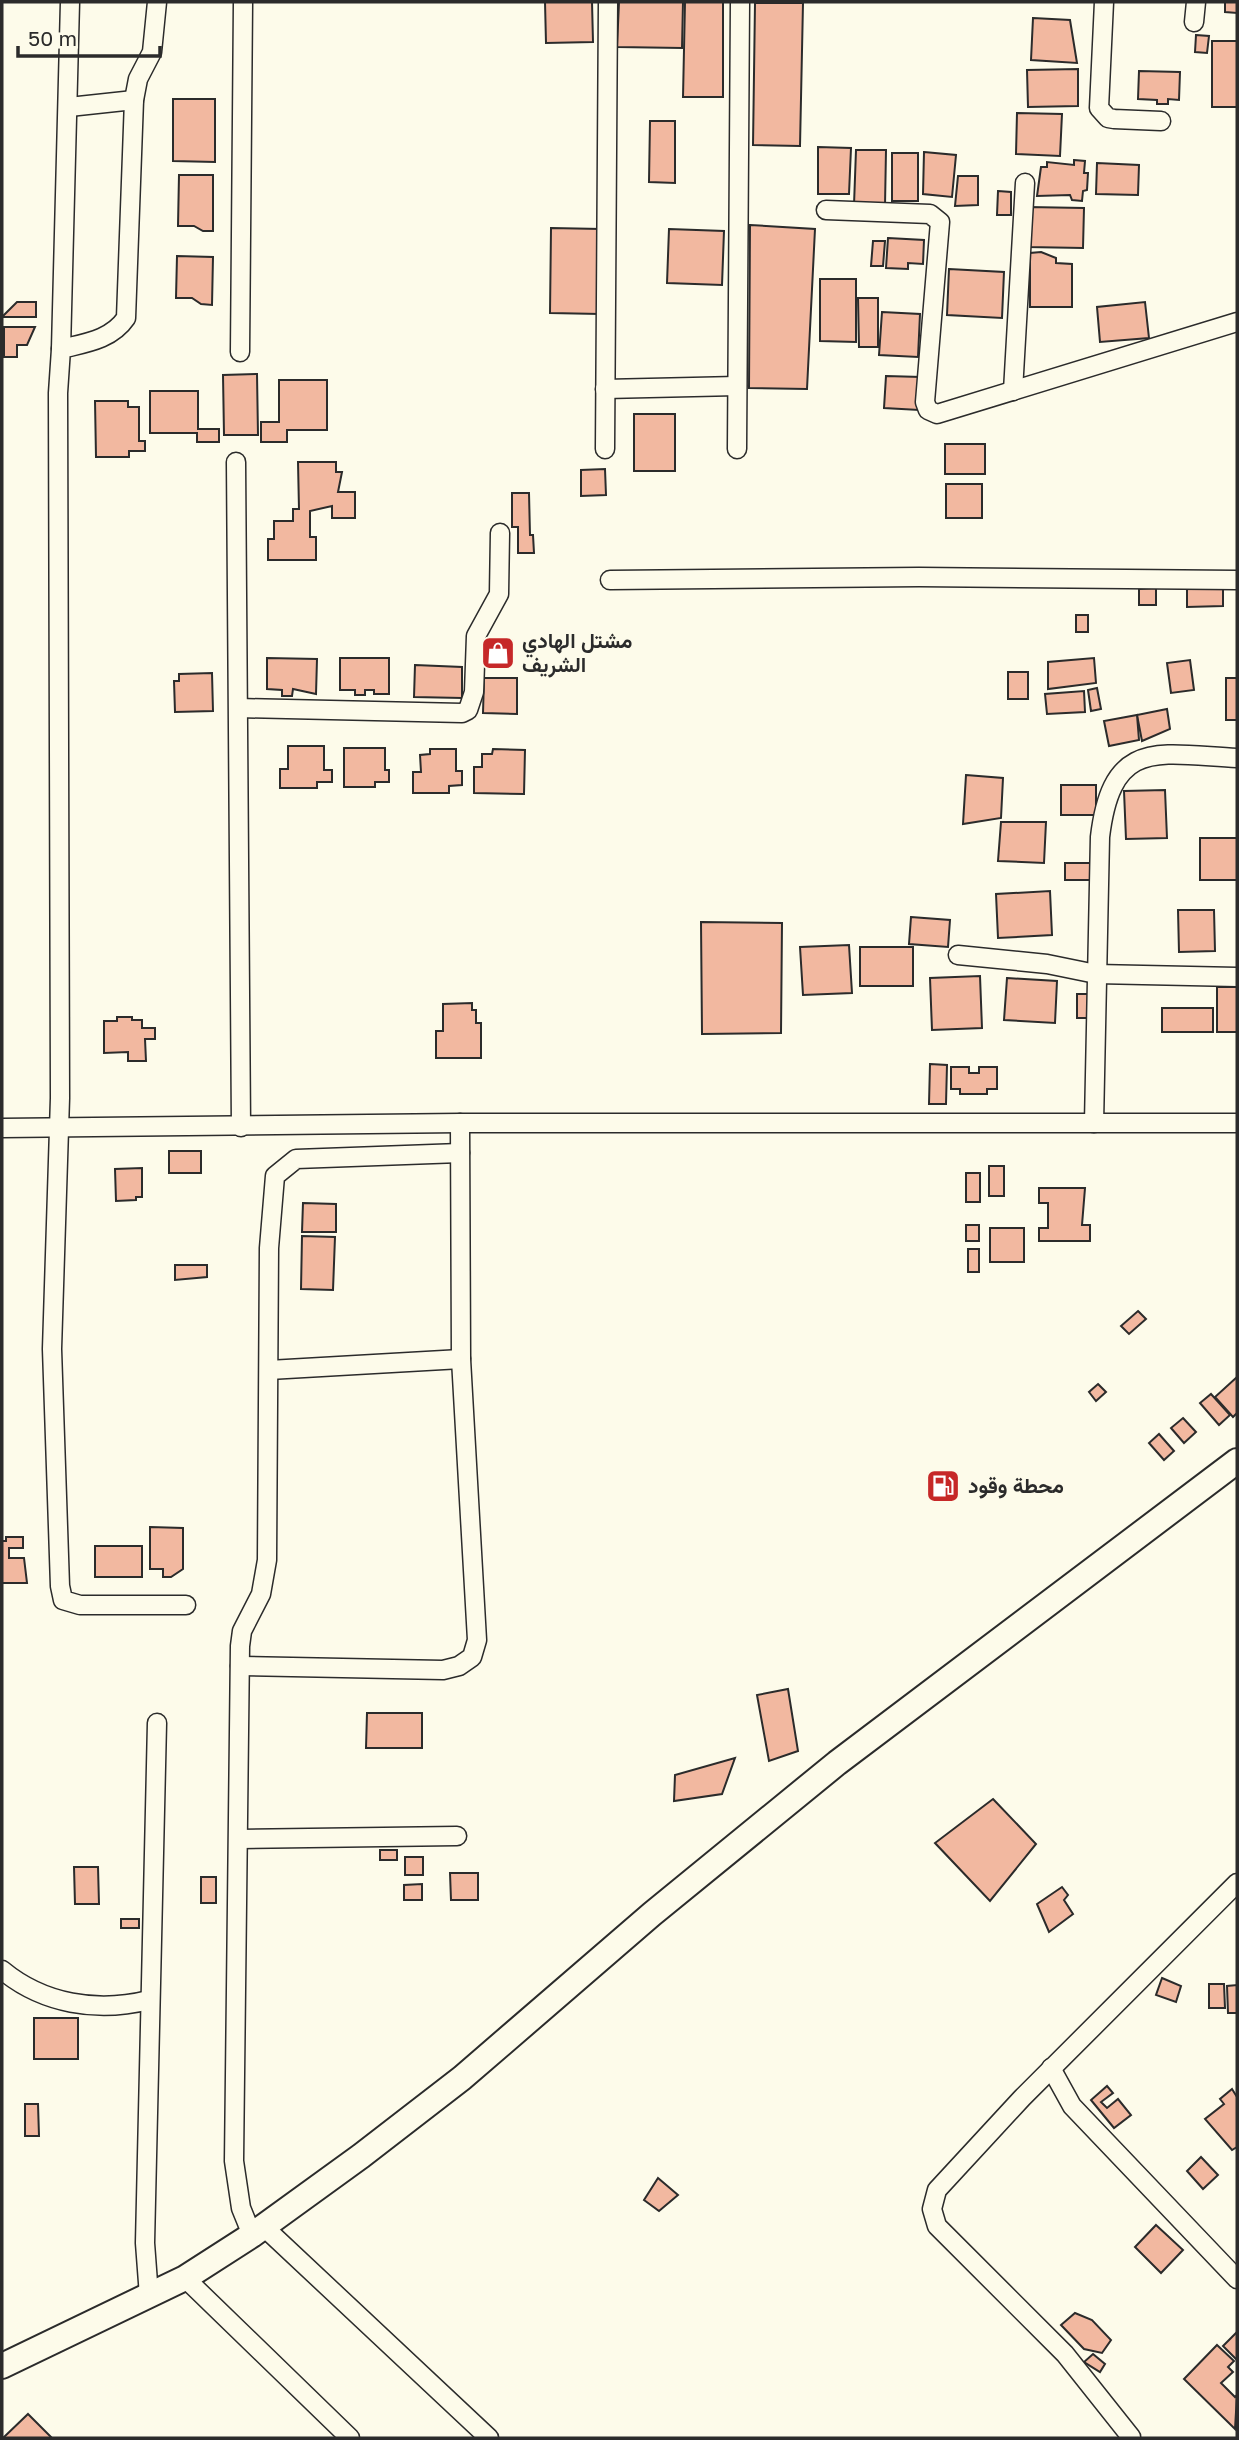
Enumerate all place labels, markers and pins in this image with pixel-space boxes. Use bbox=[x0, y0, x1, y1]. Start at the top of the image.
place label: مشتل الهادي الشريف bbox=[522, 627, 632, 678]
shop icon: مشتل الهادي الشريف bbox=[479, 634, 517, 672]
fuel station icon: محطة وقود bbox=[924, 1467, 962, 1505]
place label: محطة وقود bbox=[968, 1472, 1064, 1499]

